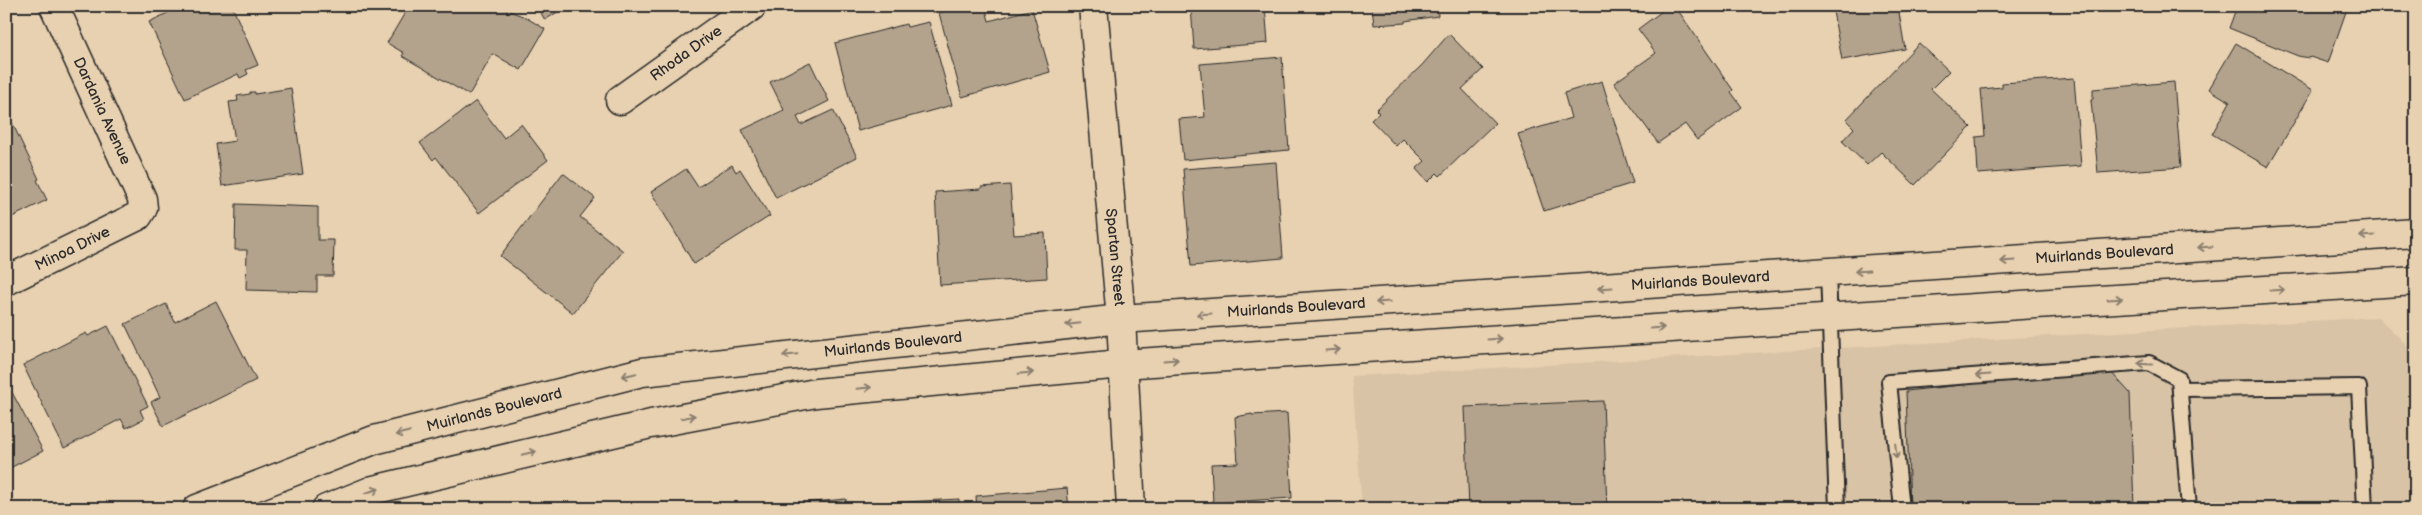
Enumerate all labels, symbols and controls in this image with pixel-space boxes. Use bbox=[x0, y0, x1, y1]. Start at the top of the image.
street label: Rhoda Drive bbox=[646, 21, 726, 85]
street label: Dardania Avenue bbox=[69, 54, 135, 168]
street label: Spartan Street bbox=[1102, 207, 1129, 307]
street label: Minoa Drive bbox=[32, 222, 113, 275]
one-way arrow bbox=[2359, 231, 2375, 240]
street label: Muirlands Boulevard bbox=[2034, 240, 2174, 268]
one-way arrow bbox=[2197, 242, 2213, 252]
one-way arrow bbox=[2000, 256, 2016, 265]
street label: Muirlands Boulevard bbox=[1630, 266, 1770, 295]
one-way arrow bbox=[1854, 266, 1870, 276]
one-way arrow bbox=[1597, 283, 1613, 292]
one-way arrow bbox=[2269, 286, 2285, 295]
street label: Muirlands Boulevard bbox=[1226, 293, 1366, 321]
one-way arrow bbox=[2106, 294, 2122, 303]
one-way arrow bbox=[1375, 297, 1391, 306]
one-way arrow bbox=[1196, 309, 1212, 318]
one-way arrow bbox=[1065, 319, 1081, 329]
one-way arrow bbox=[1649, 324, 1665, 333]
street label: Muirlands Boulevard bbox=[823, 327, 963, 361]
one-way arrow bbox=[1487, 334, 1503, 344]
one-way arrow bbox=[1325, 345, 1341, 354]
one-way arrow bbox=[782, 350, 798, 360]
one-way arrow bbox=[1163, 356, 1179, 365]
one-way arrow bbox=[2137, 360, 2153, 369]
one-way arrow bbox=[1018, 368, 1034, 377]
one-way arrow bbox=[1975, 370, 1991, 380]
one-way arrow bbox=[621, 371, 637, 380]
street label: Muirlands Boulevard bbox=[425, 383, 564, 436]
one-way arrow bbox=[856, 383, 872, 393]
one-way arrow bbox=[680, 412, 696, 422]
one-way arrow bbox=[396, 429, 412, 438]
one-way arrow bbox=[1891, 442, 1901, 458]
one-way arrow bbox=[521, 448, 537, 457]
one-way arrow bbox=[363, 486, 379, 495]

